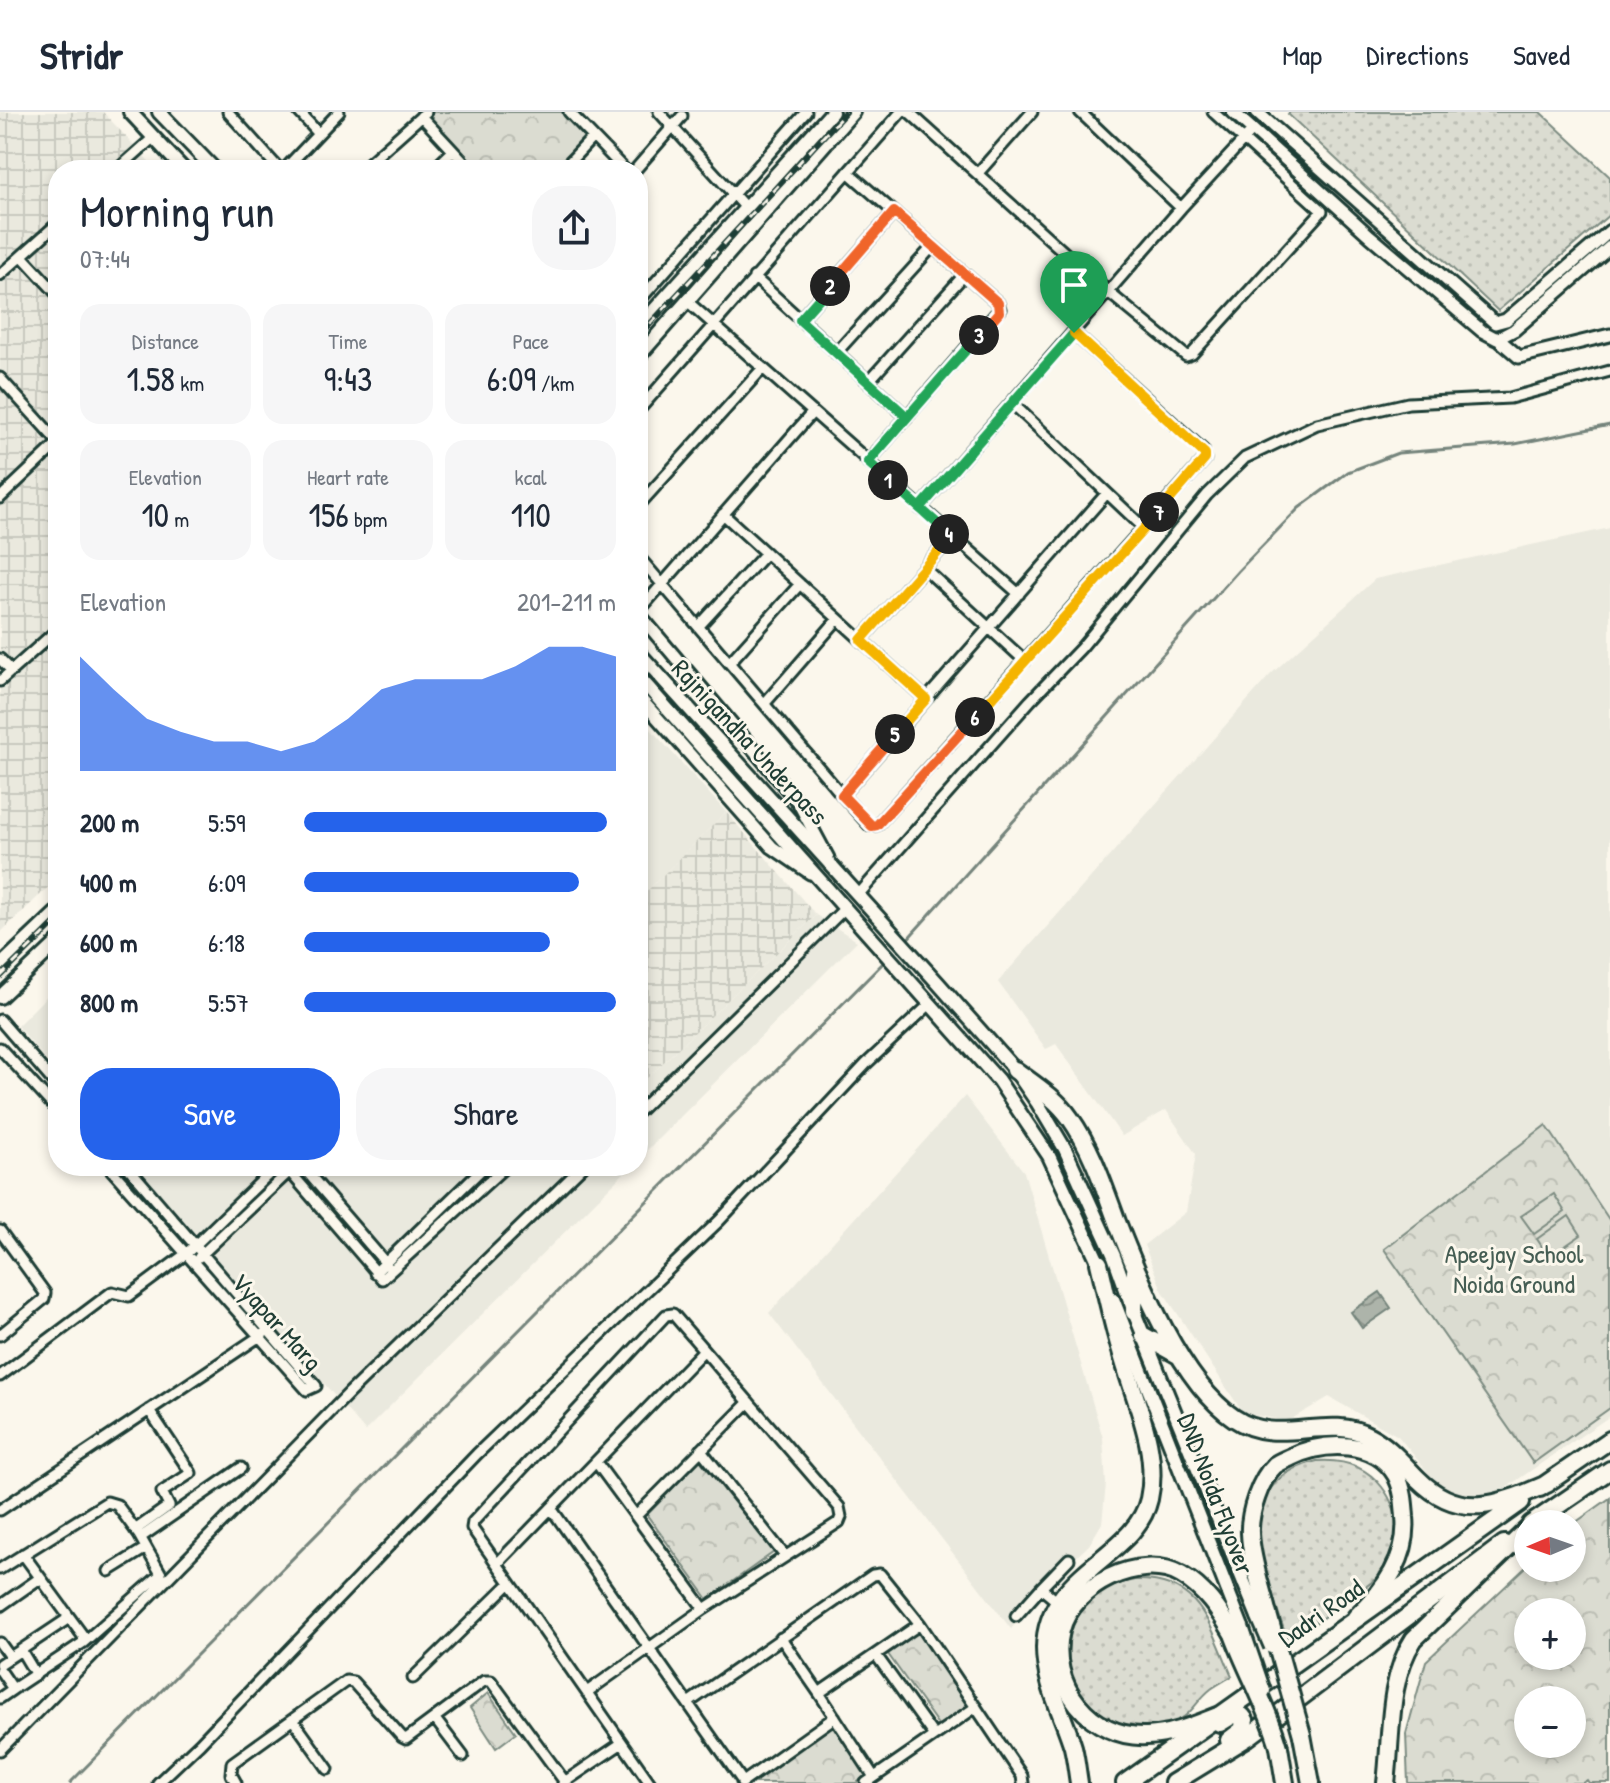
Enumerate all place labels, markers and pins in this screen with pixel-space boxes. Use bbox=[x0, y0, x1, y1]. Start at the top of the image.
pin bbox=[1040, 251, 1108, 333]
pin: 2 bbox=[810, 266, 850, 306]
pin: 3 bbox=[959, 315, 999, 355]
pin: 1 bbox=[868, 460, 908, 500]
pin: 7 bbox=[1139, 492, 1179, 532]
pin: 4 bbox=[929, 514, 969, 554]
pin: 6 bbox=[955, 697, 995, 737]
pin: 5 bbox=[875, 714, 915, 754]

